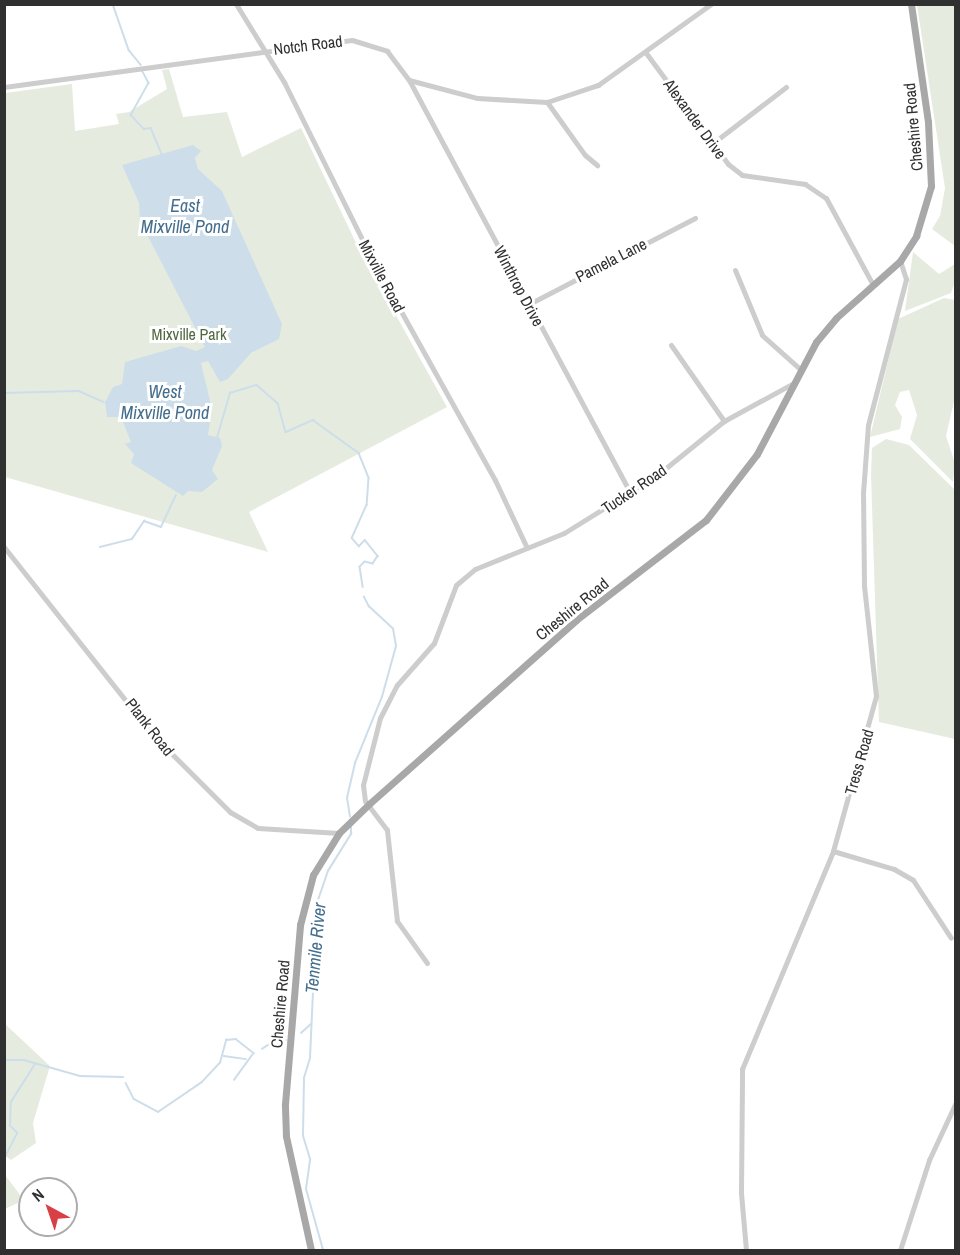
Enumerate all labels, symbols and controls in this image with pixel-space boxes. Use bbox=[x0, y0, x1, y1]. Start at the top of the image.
street label: Notch Road bbox=[272, 31, 344, 59]
street label: Alexander Drive bbox=[660, 75, 730, 163]
street label: Cheshire Road bbox=[900, 82, 926, 172]
water label: East Mixville Pond bbox=[141, 196, 229, 238]
street label: Pamela Lane bbox=[572, 234, 650, 286]
street label: Mixville Road bbox=[355, 236, 409, 316]
street label: Winthrop Drive bbox=[490, 243, 548, 329]
park label: Mixville Park bbox=[151, 324, 227, 344]
water label: West Mixville Pond bbox=[121, 382, 209, 424]
street label: Tucker Road bbox=[598, 460, 670, 518]
street label: Cheshire Road bbox=[532, 574, 612, 644]
street label: Plank Road bbox=[122, 694, 178, 760]
street label: Tress Road bbox=[840, 727, 878, 797]
water label: Tenmile River bbox=[301, 902, 331, 994]
street label: Cheshire Road bbox=[267, 959, 293, 1049]
north arrow bbox=[18, 1177, 78, 1237]
text: N bbox=[27, 1183, 48, 1206]

